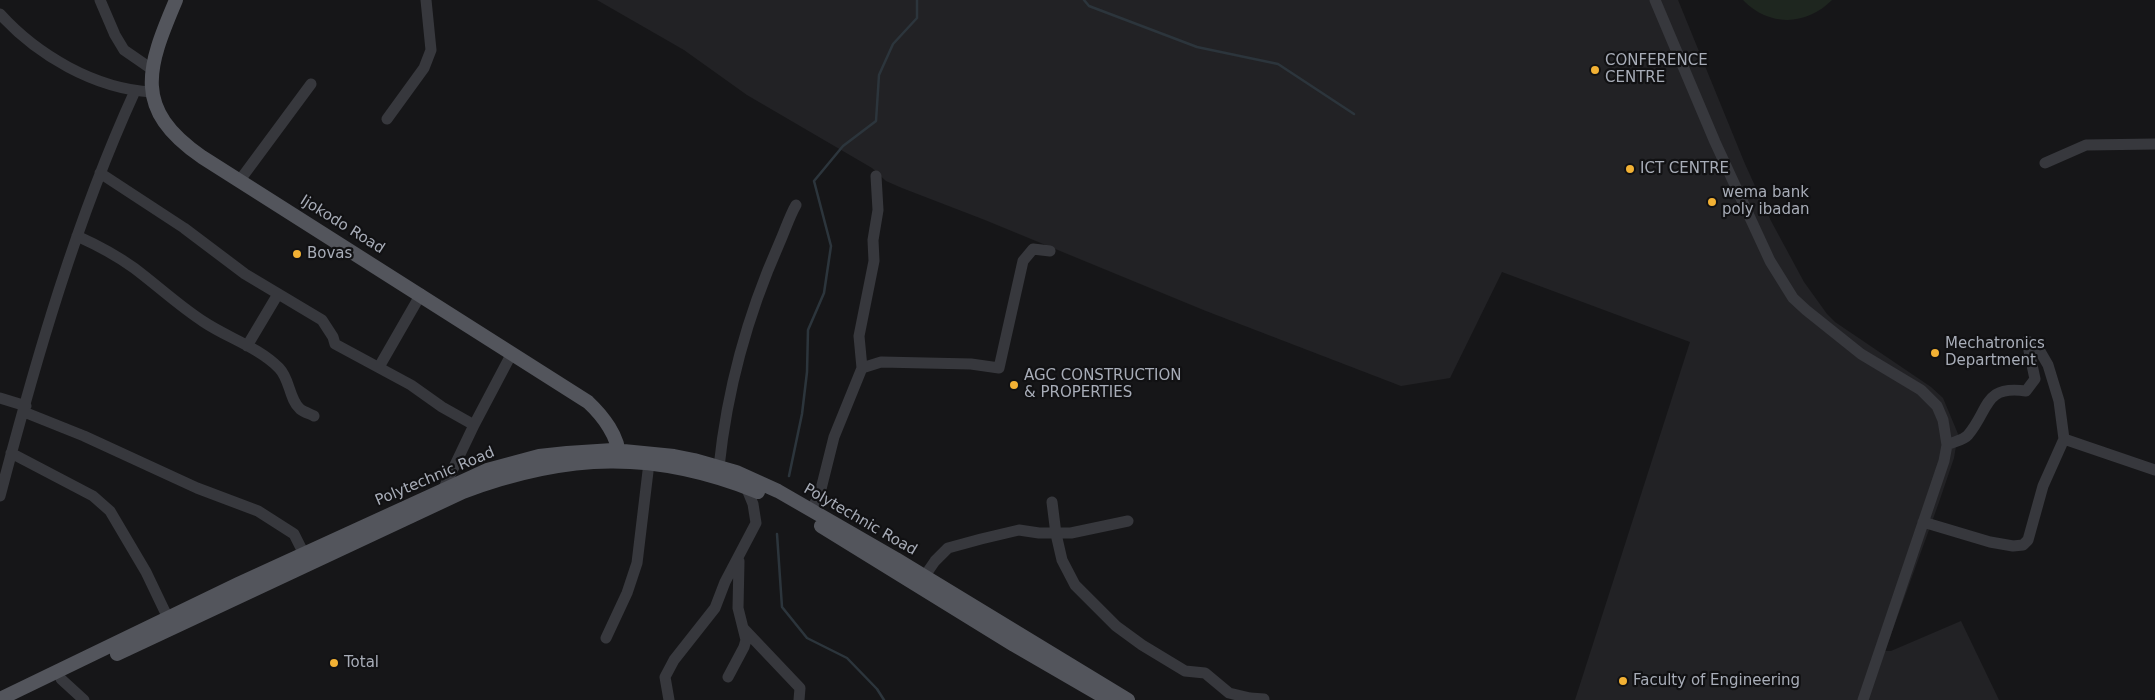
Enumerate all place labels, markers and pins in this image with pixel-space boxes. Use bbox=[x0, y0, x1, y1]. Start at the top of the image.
place label: CONFERENCE CENTRE bbox=[1605, 52, 1708, 87]
marker: CONFERENCE CENTRE bbox=[1589, 64, 1601, 76]
place label: ICT CENTRE bbox=[1640, 160, 1729, 178]
marker: ICT CENTRE bbox=[1624, 163, 1636, 175]
place label: wema bank poly ibadan bbox=[1722, 184, 1810, 219]
marker: wema bank poly ibadan bbox=[1706, 196, 1718, 208]
place label: Bovas bbox=[307, 245, 352, 263]
marker: Bovas bbox=[291, 248, 303, 260]
place label: Mechatronics Department bbox=[1945, 335, 2045, 370]
marker: Mechatronics Department bbox=[1929, 347, 1941, 359]
place label: AGC CONSTRUCTION & PROPERTIES bbox=[1024, 367, 1182, 402]
marker: AGC CONSTRUCTION & PROPERTIES bbox=[1008, 379, 1020, 391]
place label: Total bbox=[344, 654, 379, 672]
marker: Total bbox=[328, 657, 340, 669]
place label: Faculty of Engineering bbox=[1633, 672, 1800, 690]
marker: Faculty of Engineering bbox=[1617, 675, 1629, 687]

